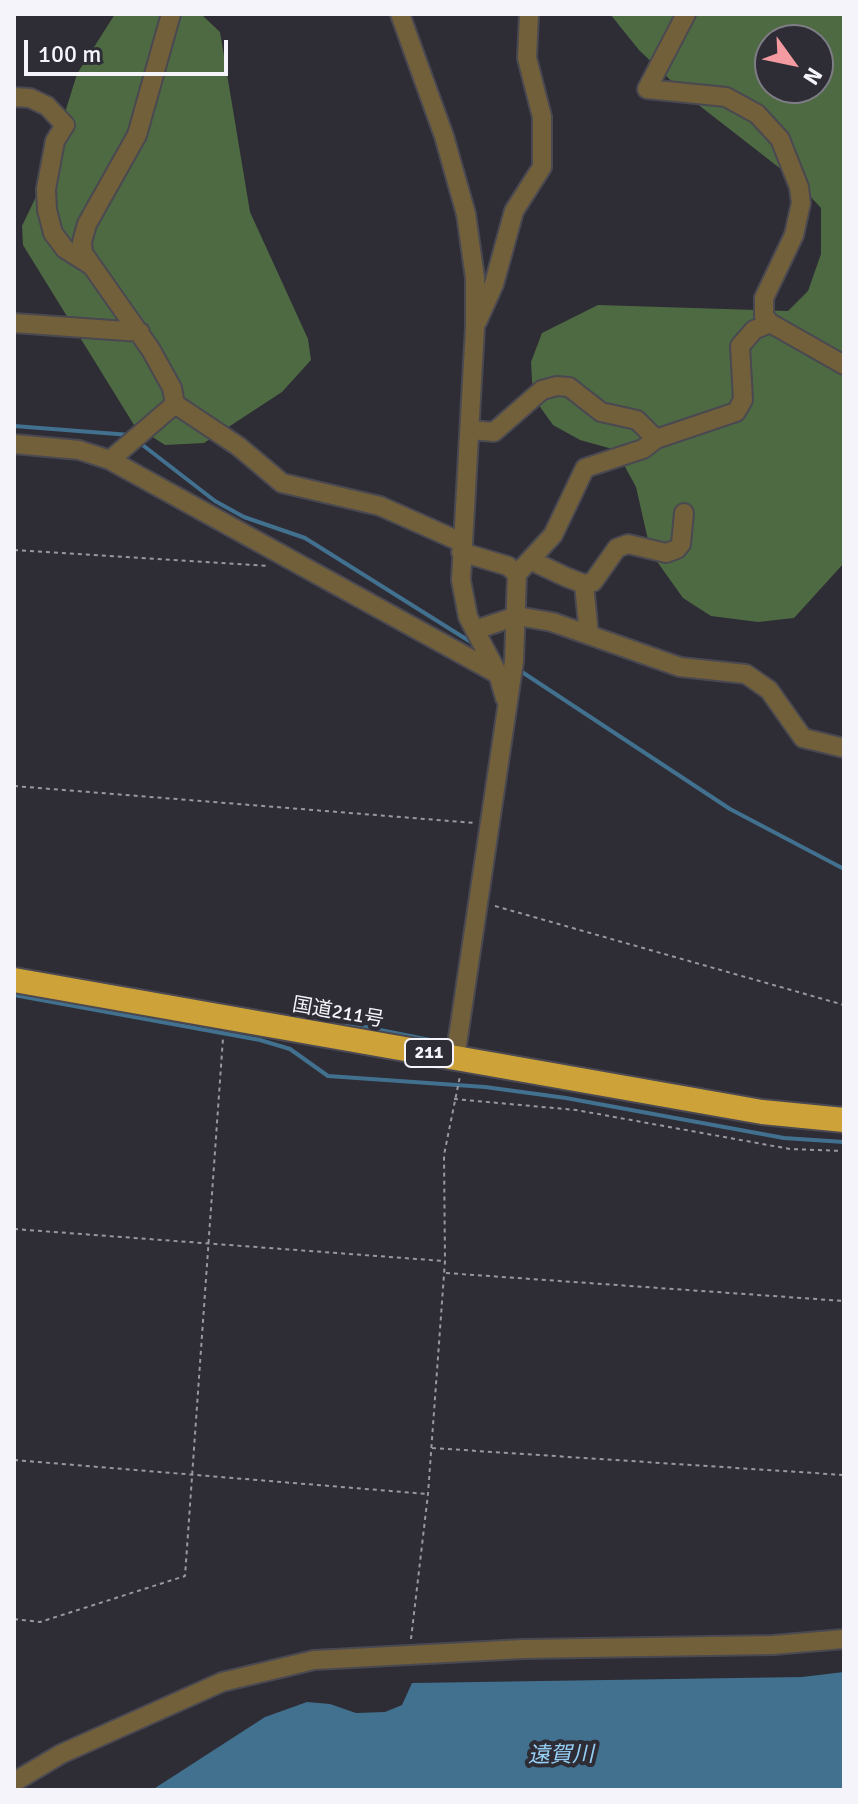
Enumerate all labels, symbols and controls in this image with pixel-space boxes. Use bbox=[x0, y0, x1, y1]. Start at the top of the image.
scale bar bbox=[28, 24, 232, 74]
north arrow bbox=[754, 24, 834, 104]
text: 100 m bbox=[38, 39, 101, 69]
text: N bbox=[797, 62, 828, 90]
street label: 国道211号 bbox=[290, 993, 386, 1033]
road number: 211 bbox=[405, 1039, 453, 1067]
water label: 遠賀川 bbox=[528, 1742, 594, 1770]

